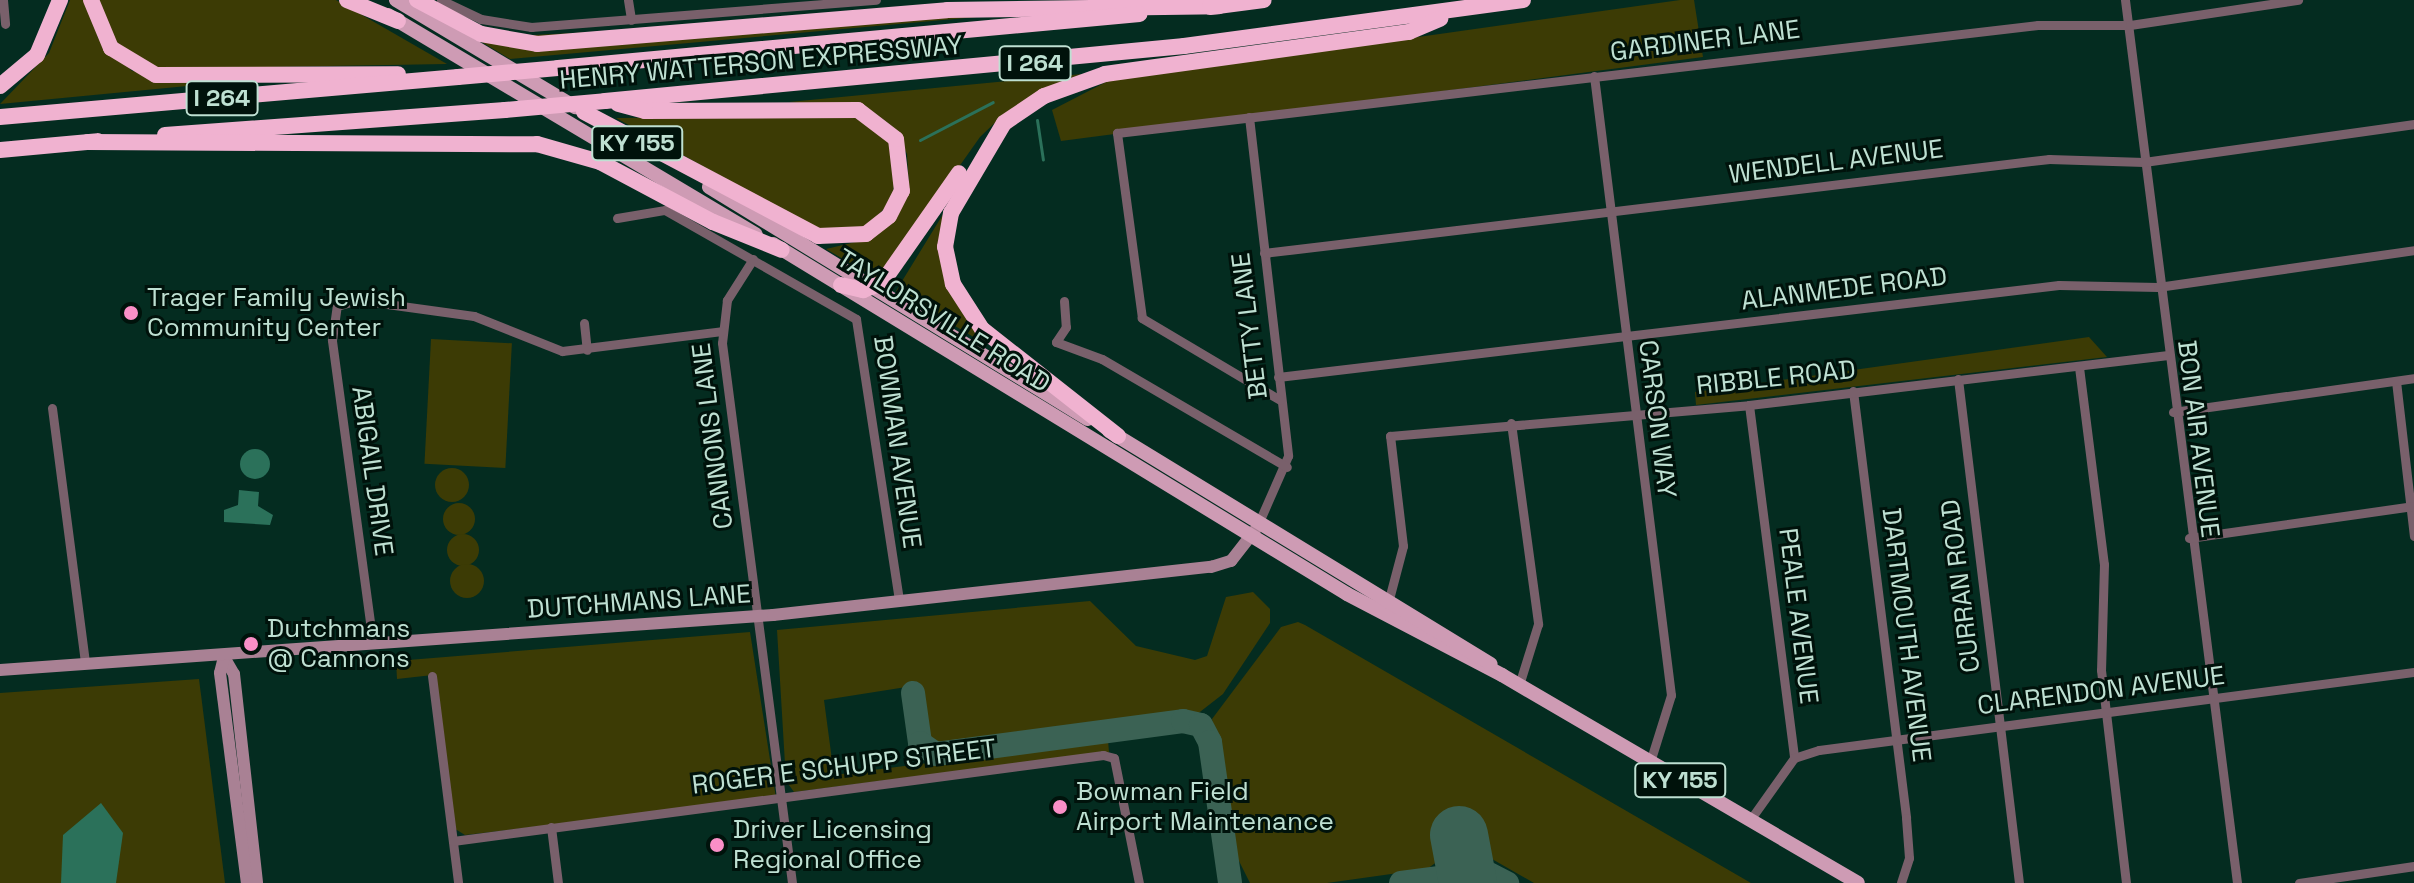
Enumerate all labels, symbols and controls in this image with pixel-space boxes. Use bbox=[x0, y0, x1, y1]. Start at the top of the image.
street label: GARDINER LANE bbox=[1608, 14, 1802, 68]
street label: HENRY WATTERSON EXPRESSWAY bbox=[558, 30, 964, 96]
road number: I 264 bbox=[997, 43, 1073, 83]
road number: I 264 bbox=[184, 78, 260, 118]
road number: KY 155 bbox=[591, 123, 683, 163]
street label: WENDELL AVENUE bbox=[1727, 133, 1945, 191]
street label: TAYLORSVILLE ROAD bbox=[830, 243, 1056, 399]
street label: BETTY LANE bbox=[1226, 251, 1274, 401]
street label: ALANMEDE ROAD bbox=[1739, 261, 1949, 317]
place label: Trager Family Jewish Community Center bbox=[147, 282, 406, 344]
marker: Trager Family Jewish Community Center bbox=[122, 304, 140, 322]
street label: BOWMAN AVENUE bbox=[867, 333, 927, 551]
street label: CARSON WAY bbox=[1632, 338, 1682, 500]
street label: BON AIR AVENUE bbox=[2170, 338, 2226, 540]
street label: CANNONS LANE bbox=[686, 341, 740, 531]
street label: RIBBLE ROAD bbox=[1695, 354, 1857, 402]
street label: ABIGAIL DRIVE bbox=[345, 384, 399, 558]
street label: CURRAN ROAD bbox=[1935, 498, 1987, 674]
street label: DARTMOUTH AVENUE bbox=[1875, 506, 1937, 764]
street label: PEALE AVENUE bbox=[1772, 526, 1824, 706]
street label: DUTCHMANS LANE bbox=[526, 579, 752, 625]
place label: Dutchmans @ Cannons bbox=[267, 613, 410, 674]
marker: Dutchmans @ Cannons bbox=[242, 635, 260, 653]
street label: CLARENDON AVENUE bbox=[1975, 660, 2227, 722]
street label: ROGER E SCHUPP STREET bbox=[690, 733, 998, 801]
road number: KY 155 bbox=[1634, 760, 1726, 800]
place label: Bowman Field Airport Maintenance bbox=[1076, 776, 1334, 838]
marker: Bowman Field Airport Maintenance bbox=[1051, 798, 1069, 816]
place label: Driver Licensing Regional Office bbox=[733, 814, 932, 876]
marker: Driver Licensing Regional Office bbox=[708, 836, 726, 854]

